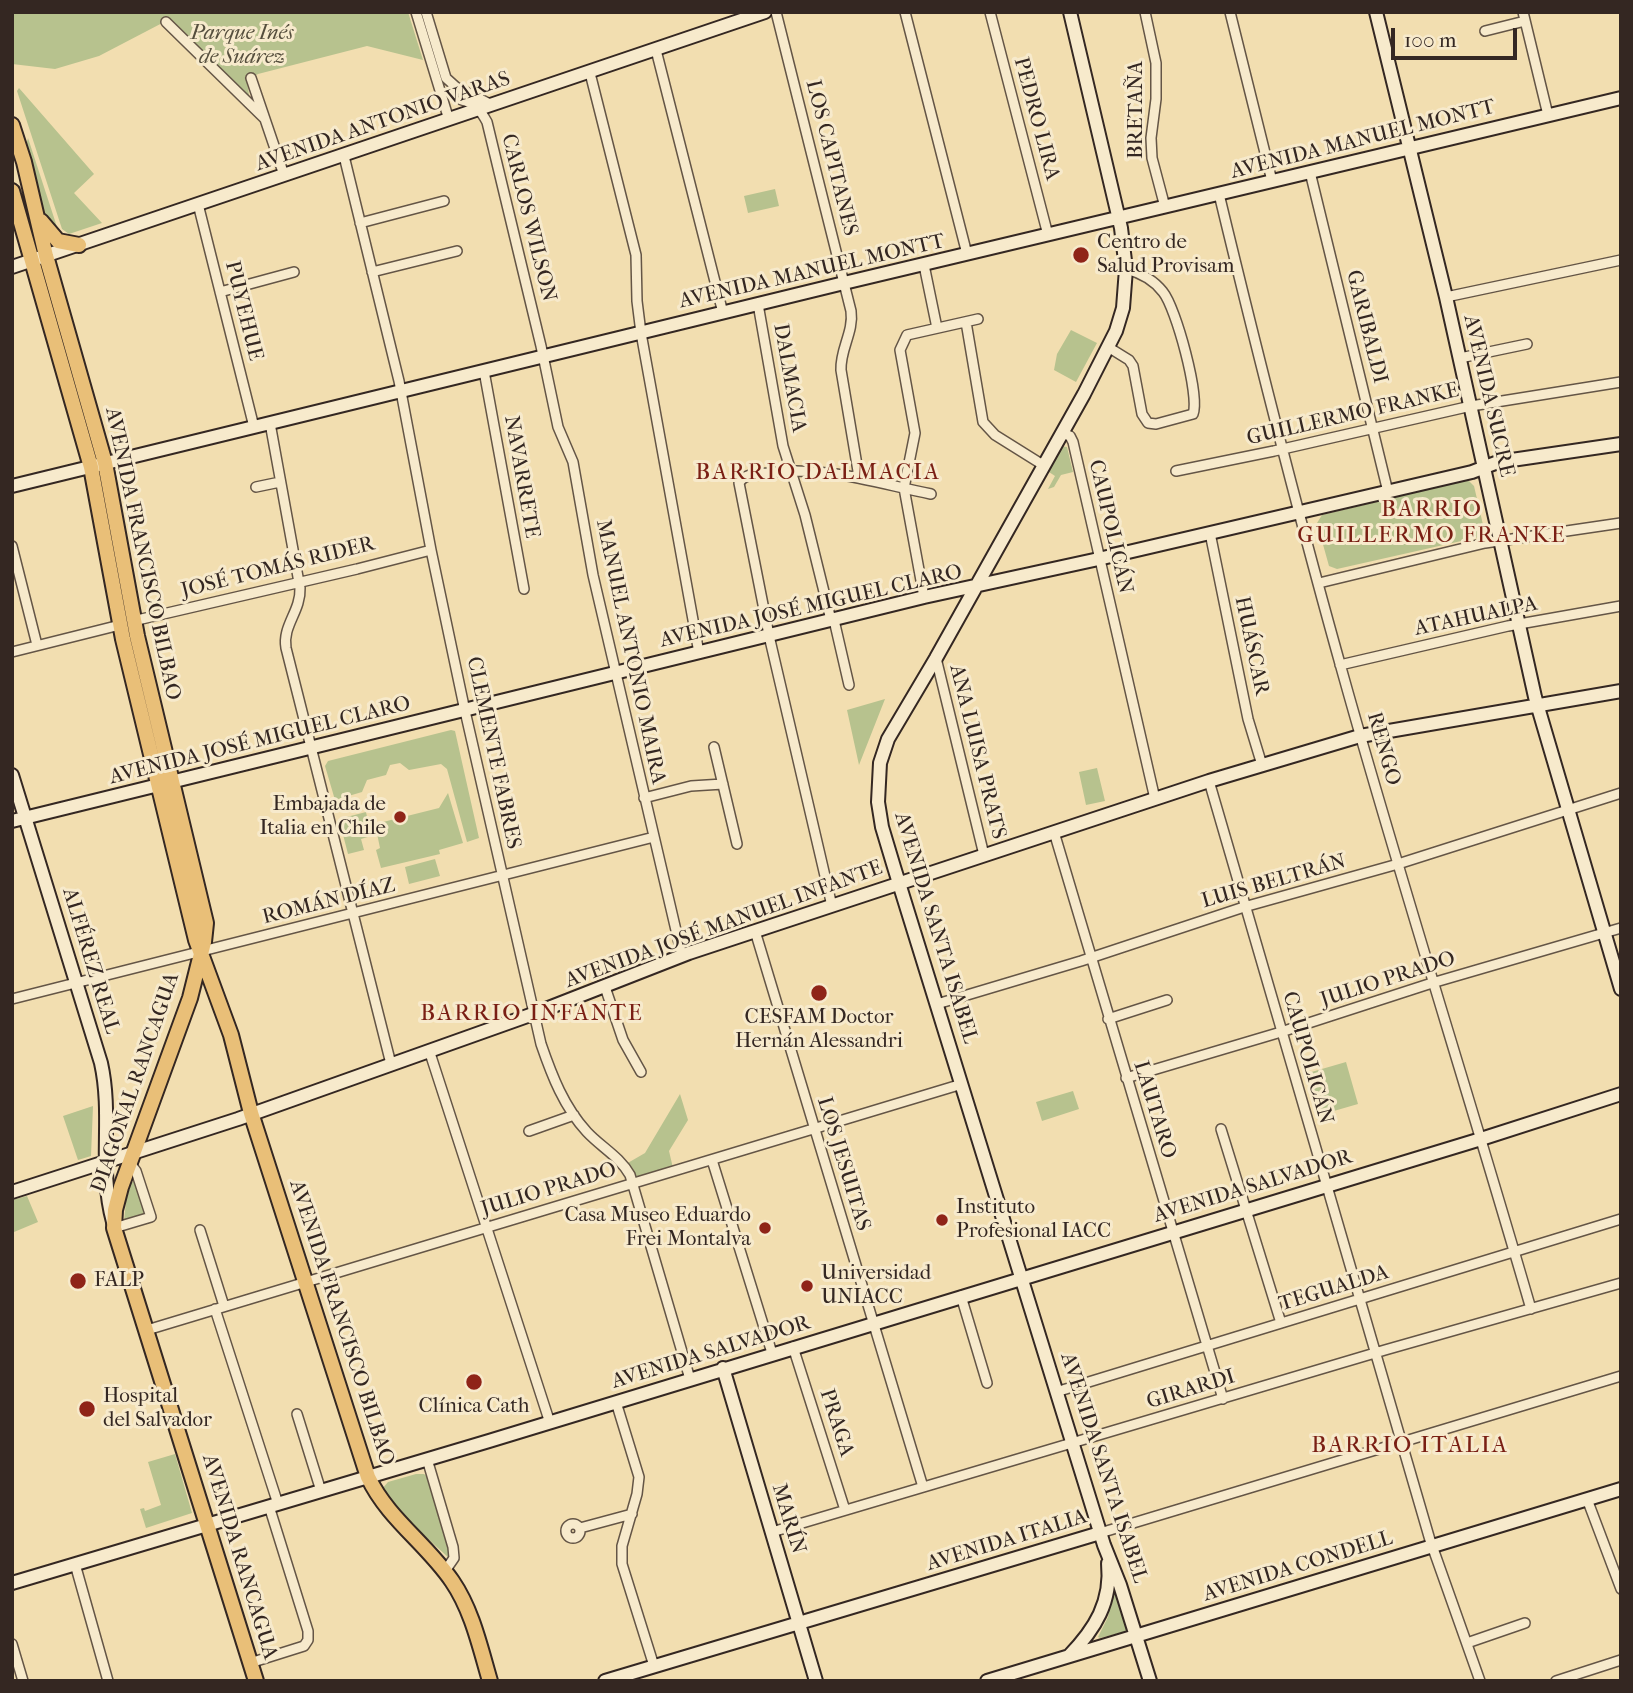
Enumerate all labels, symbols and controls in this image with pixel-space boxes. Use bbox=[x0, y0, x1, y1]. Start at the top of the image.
scale bar bbox=[1395, 14, 1521, 58]
park label: Parque Inés de Suárez bbox=[191, 21, 293, 71]
text: 100 m bbox=[1404, 28, 1457, 52]
street label: PEDRO LIRA bbox=[1007, 55, 1065, 183]
street label: BRETAÑA bbox=[1124, 61, 1150, 159]
street label: AVENIDA ANTONIO VARAS bbox=[252, 67, 514, 177]
street label: LOS CAPITANES bbox=[799, 77, 863, 239]
street label: AVENIDA MANUEL MONTT bbox=[1228, 95, 1498, 185]
street label: CARLOS WILSON bbox=[495, 131, 561, 305]
street label: AVENIDA MANUEL MONTT bbox=[677, 229, 947, 315]
place label: Centro de Salud Provisam bbox=[1097, 230, 1234, 280]
marker: Centro de Salud Provisam bbox=[1071, 245, 1091, 265]
street label: PUYEHUE bbox=[218, 259, 268, 363]
street label: GARIBALDI bbox=[1340, 268, 1392, 386]
street label: AVENIDA SUCRE bbox=[1457, 312, 1519, 480]
street label: DALMACIA bbox=[767, 322, 811, 434]
street label: GUILLERMO FRANKE bbox=[1245, 378, 1461, 452]
street label: AVENIDA FRANCISCO BILBAO bbox=[99, 405, 185, 703]
street label: NAVARRETE bbox=[498, 414, 544, 540]
street label: CAUPOLICÁN bbox=[1082, 457, 1138, 597]
district label: BARRIO DALMACIA bbox=[697, 459, 939, 487]
district label: BARRIO GUILLERMO FRANKE bbox=[1299, 496, 1565, 550]
street label: MANUEL ANTONIO MAIRA bbox=[590, 517, 670, 787]
street label: JOSÉ TOMÁS RIDER bbox=[179, 532, 377, 604]
street label: AVENIDA JOSÉ MIGUEL CLARO bbox=[657, 560, 965, 654]
street label: ATAHUALPA bbox=[1412, 592, 1540, 642]
street label: HUÁSCAR bbox=[1228, 594, 1274, 698]
street label: CLEMENTE FABRES bbox=[460, 655, 526, 851]
street label: ANA LUISA PRATS bbox=[943, 662, 1011, 842]
street label: AVENIDA JOSÉ MIGUEL CLARO bbox=[107, 691, 413, 791]
street label: RENGO bbox=[1361, 709, 1405, 789]
place label: Embajada de Italia en Chile bbox=[259, 792, 386, 842]
marker: Embajada de Italia en Chile bbox=[392, 809, 408, 825]
street label: AVENIDA SANTA ISABEL bbox=[888, 809, 982, 1047]
street label: LUIS BELTRÁN bbox=[1199, 849, 1349, 915]
street label: AVENIDA JOSÉ MANUEL INFANTE bbox=[562, 856, 886, 994]
street label: ROMÁN DÍAZ bbox=[260, 873, 398, 931]
street label: ALFÉREZ REAL bbox=[56, 885, 124, 1037]
street label: JULIO PRADO bbox=[1317, 946, 1459, 1014]
street label: DIAGONAL RANCAGUA bbox=[86, 970, 186, 1196]
marker: CESFAM Doctor Hernán Alessandri bbox=[809, 983, 829, 1003]
street label: CAUPOLICÁN bbox=[1276, 989, 1338, 1127]
district label: BARRIO INFANTE bbox=[422, 1000, 642, 1028]
place label: CESFAM Doctor Hernán Alessandri bbox=[735, 1005, 903, 1055]
street label: LAUTARO bbox=[1127, 1058, 1181, 1162]
street label: LOS JESUITAS bbox=[811, 1094, 875, 1234]
street label: AVENIDA SALVADOR bbox=[1151, 1145, 1355, 1229]
street label: JULIO PRADO bbox=[478, 1157, 620, 1223]
street label: AVENIDA FRANCISCO BILBAO bbox=[283, 1177, 399, 1469]
place label: Instituto Profesional IACC bbox=[956, 1195, 1111, 1245]
place label: Casa Museo Eduardo Frei Montalva bbox=[564, 1203, 751, 1253]
marker: Instituto Profesional IACC bbox=[934, 1212, 950, 1228]
marker: Casa Museo Eduardo Frei Montalva bbox=[757, 1220, 773, 1236]
street label: TEGUALDA bbox=[1276, 1260, 1392, 1318]
place label: Universidad UNIACC bbox=[821, 1261, 931, 1311]
place label: FALP bbox=[94, 1268, 144, 1294]
marker: FALP bbox=[68, 1271, 88, 1291]
marker: Universidad UNIACC bbox=[799, 1278, 815, 1294]
street label: AVENIDA SALVADOR bbox=[609, 1311, 813, 1395]
street label: AVENIDA SANTA ISABEL bbox=[1054, 1350, 1152, 1586]
street label: GIRARDI bbox=[1144, 1365, 1238, 1415]
marker: Clínica Cath bbox=[464, 1372, 484, 1392]
place label: Hospital del Salvador bbox=[103, 1384, 212, 1434]
street label: PRAGA bbox=[813, 1386, 859, 1460]
place label: Clínica Cath bbox=[418, 1394, 530, 1420]
marker: Hospital del Salvador bbox=[77, 1399, 97, 1419]
district label: BARRIO ITALIA bbox=[1313, 1432, 1507, 1460]
street label: AVENIDA RANCAGUA bbox=[196, 1451, 282, 1663]
street label: MARÍN bbox=[765, 1481, 811, 1557]
street label: AVENIDA ITALIA bbox=[924, 1505, 1090, 1577]
street label: AVENIDA CONDELL bbox=[1200, 1526, 1396, 1608]

